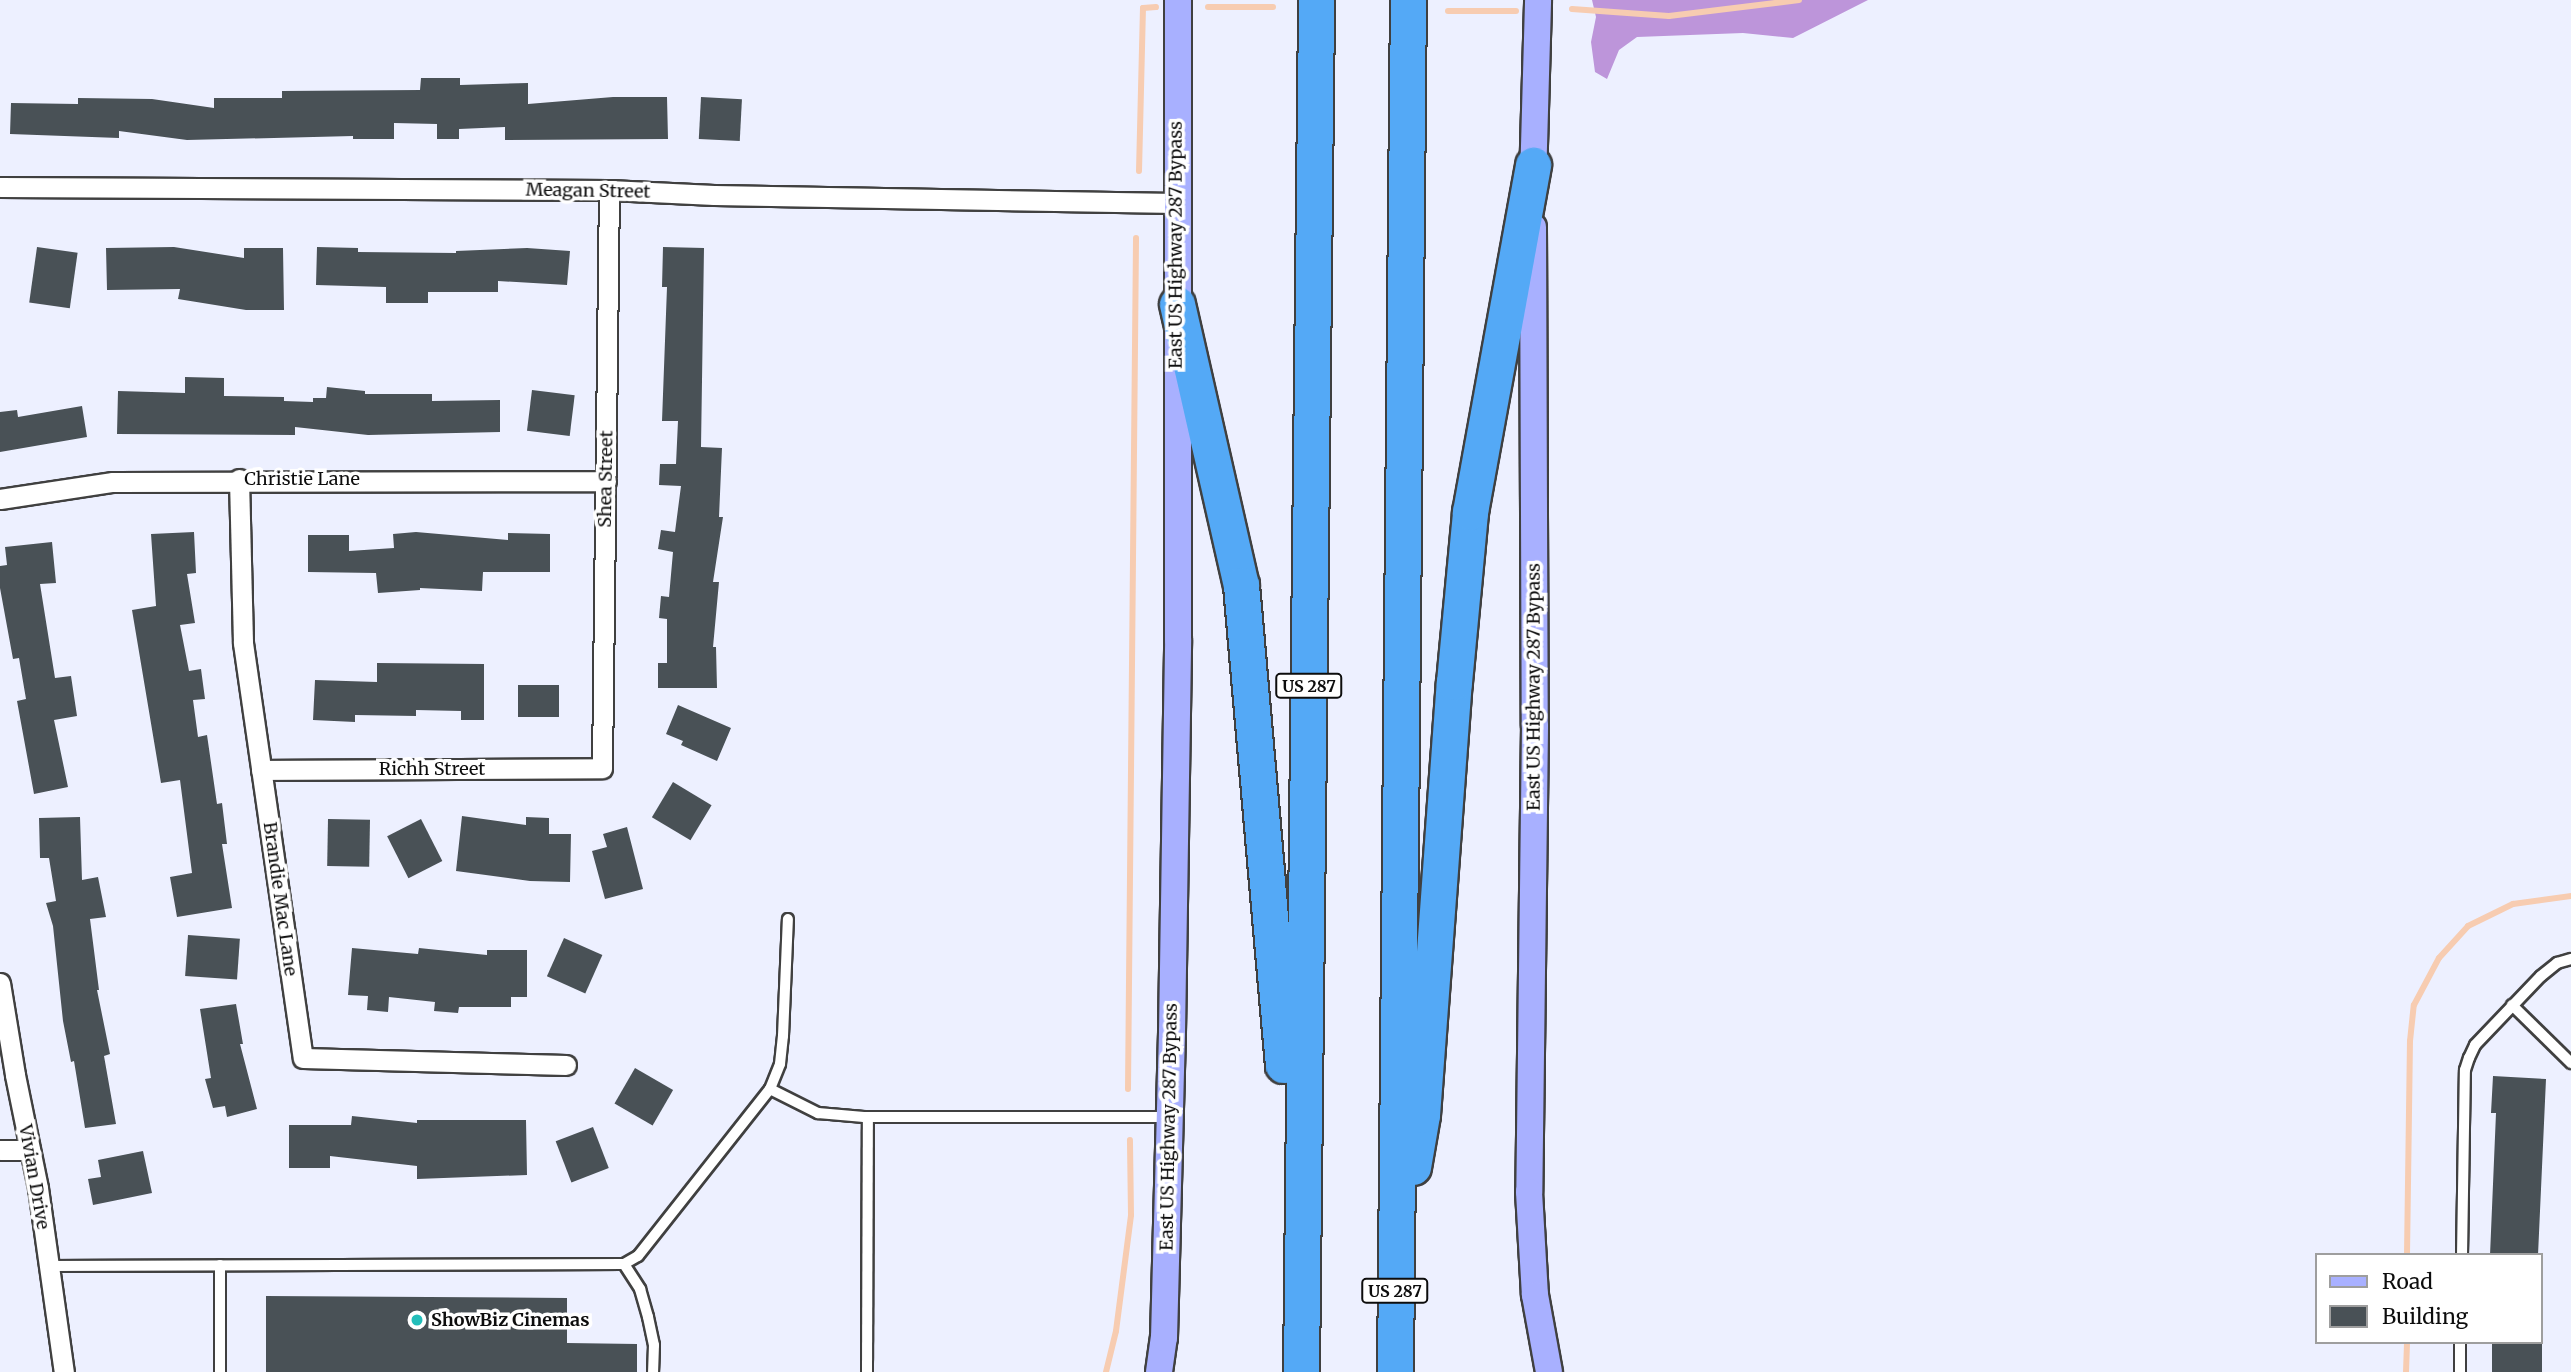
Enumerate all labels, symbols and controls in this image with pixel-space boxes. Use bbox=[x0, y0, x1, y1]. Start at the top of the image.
street label: East US Highway 287 Bypass bbox=[1165, 121, 1187, 369]
street label: Meagan Street bbox=[525, 179, 651, 203]
street label: Shea Street bbox=[594, 430, 618, 528]
street label: Christie Lane bbox=[244, 468, 360, 490]
street label: East US Highway 287 Bypass bbox=[1523, 563, 1545, 811]
road number: US 287 bbox=[1274, 674, 1344, 698]
street label: Richh Street bbox=[379, 758, 485, 780]
street label: Brandie Mac Lane bbox=[258, 821, 302, 977]
street label: East US Highway 287 Bypass bbox=[1156, 1003, 1182, 1251]
street label: Vivian Drive bbox=[14, 1123, 54, 1231]
legend bbox=[2316, 1253, 2543, 1344]
text: Road bbox=[2382, 1268, 2433, 1295]
road number: US 287 bbox=[1360, 1278, 1430, 1303]
text: Building bbox=[2382, 1303, 2468, 1330]
place label: ShowBiz Cinemas bbox=[431, 1309, 589, 1331]
marker: ShowBiz Cinemas bbox=[409, 1312, 425, 1328]

